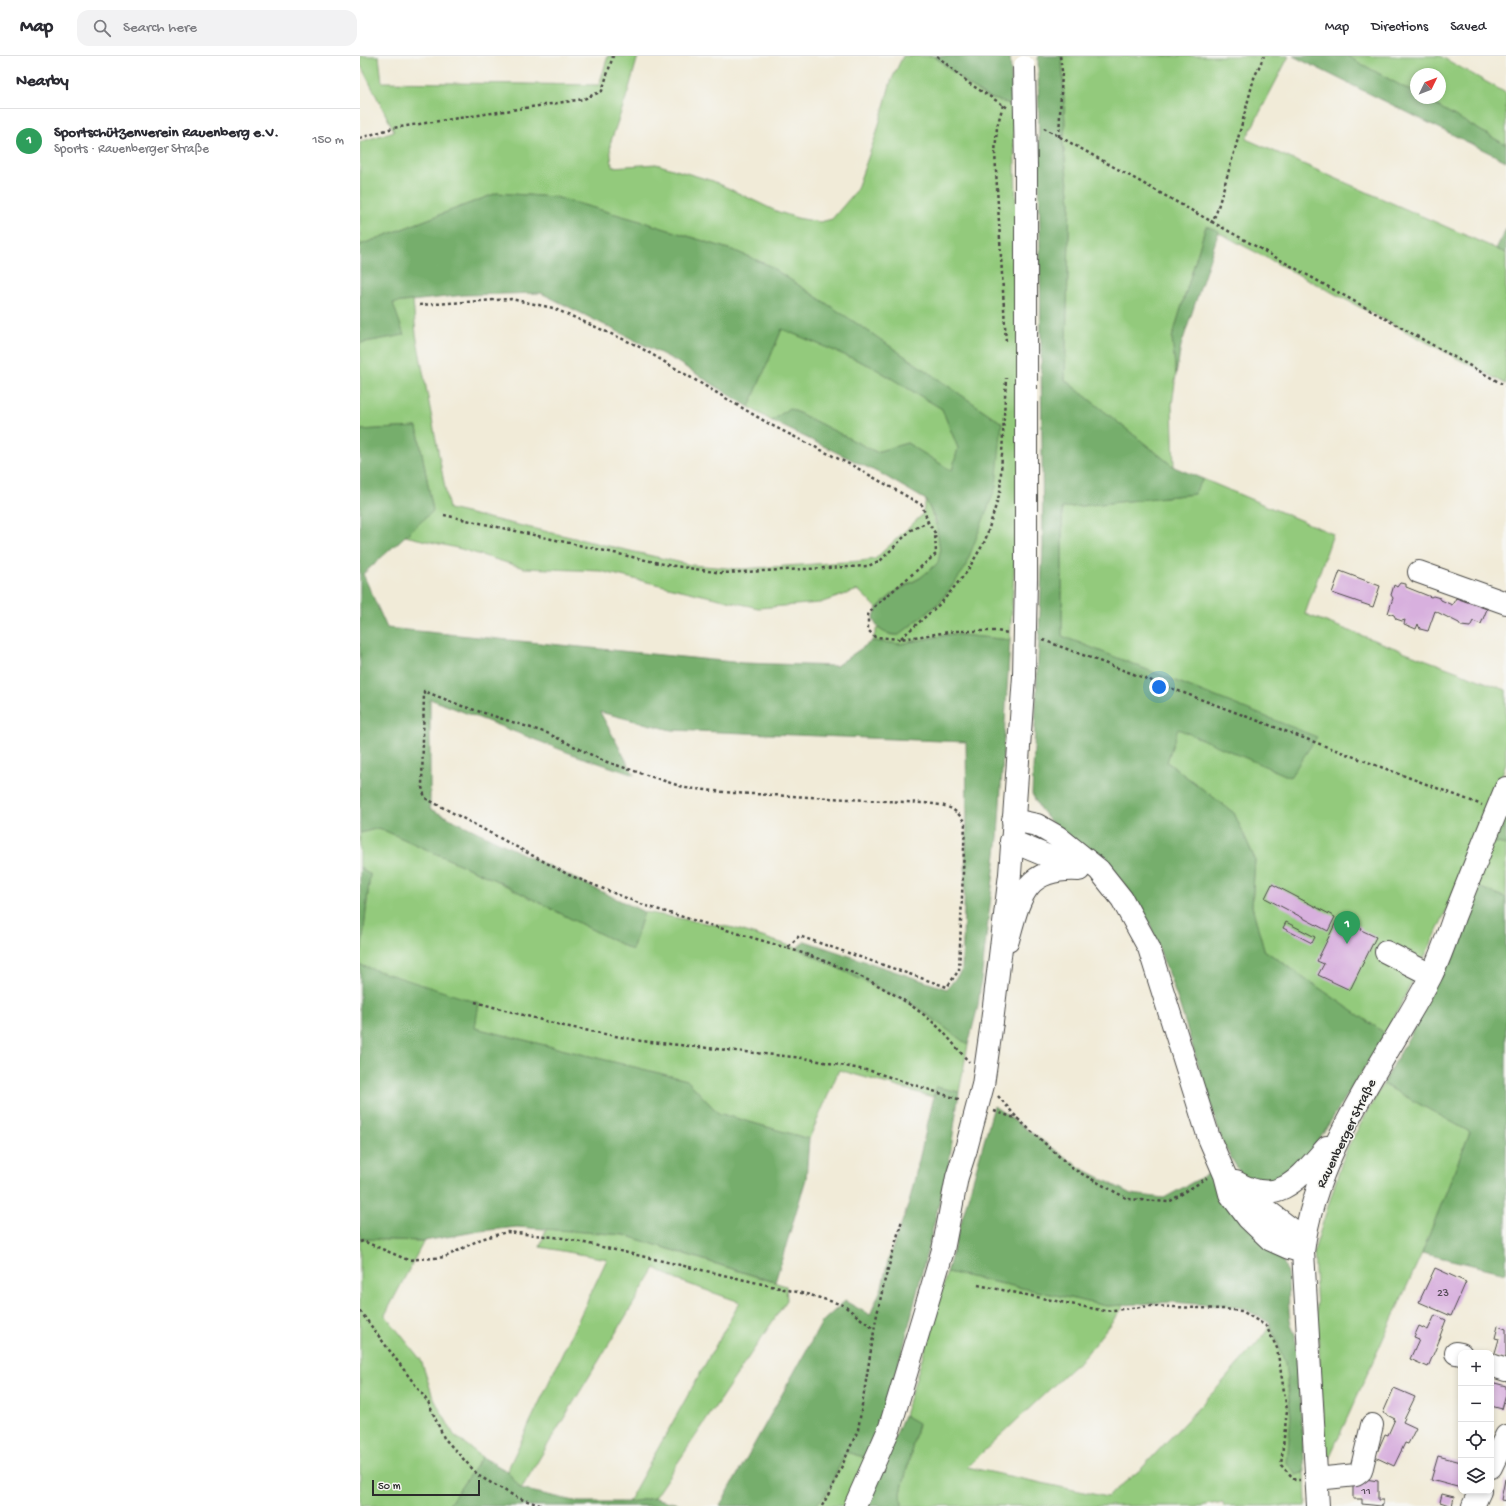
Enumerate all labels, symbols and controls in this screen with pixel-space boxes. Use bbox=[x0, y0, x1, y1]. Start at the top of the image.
search box bbox=[77, 10, 357, 46]
text: Map bbox=[20, 16, 53, 39]
icon: search bbox=[91, 17, 113, 39]
text: Search here bbox=[123, 19, 197, 37]
text: Map bbox=[1325, 19, 1349, 36]
text: Directions bbox=[1371, 19, 1428, 36]
text: Saved bbox=[1450, 19, 1486, 36]
north arrow bbox=[1410, 68, 1446, 104]
text: Nearby bbox=[16, 72, 69, 92]
text: Sportschützenverein Rauenberg e.V. bbox=[54, 124, 279, 142]
text: 1 bbox=[26, 133, 32, 148]
text: 150 m bbox=[312, 133, 344, 148]
text: Sports · Rauenberger Straße bbox=[54, 142, 209, 157]
your location bbox=[1149, 677, 1169, 697]
pin: 1 bbox=[1334, 911, 1360, 944]
street label: Rauenberger Straße bbox=[1313, 1076, 1381, 1191]
house number: 23 bbox=[1437, 1287, 1449, 1301]
map controls bbox=[1458, 1350, 1494, 1494]
button: + bbox=[1458, 1350, 1494, 1386]
button: − bbox=[1458, 1386, 1494, 1422]
button: locate bbox=[1458, 1422, 1494, 1458]
button: layers bbox=[1458, 1458, 1494, 1494]
scale bar bbox=[372, 1478, 480, 1497]
text: 50 m bbox=[378, 1481, 400, 1493]
house number: 11 bbox=[1360, 1485, 1371, 1499]

